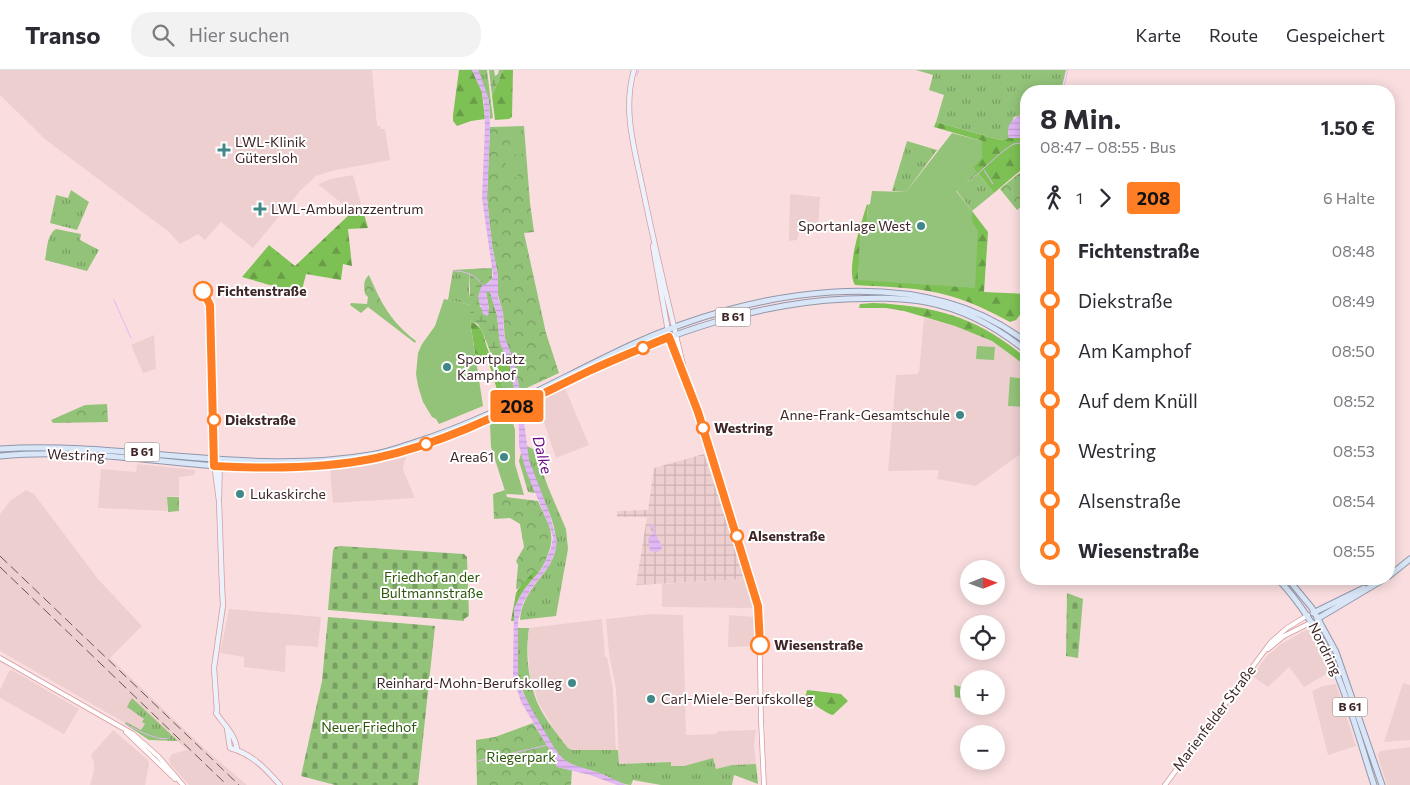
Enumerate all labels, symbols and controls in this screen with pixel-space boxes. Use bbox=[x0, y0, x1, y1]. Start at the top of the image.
search box bbox=[131, 12, 481, 57]
text: Transo bbox=[25, 20, 101, 49]
icon: search bbox=[149, 21, 177, 49]
text: Hier suchen bbox=[189, 23, 290, 46]
text: Karte bbox=[1136, 24, 1181, 46]
text: Route bbox=[1209, 24, 1258, 46]
text: Gespeichert bbox=[1286, 24, 1385, 46]
text: 8 Min. bbox=[1040, 101, 1121, 135]
text: 1.50 € bbox=[1321, 116, 1375, 139]
place label: LWL-Klinik Gütersloh bbox=[235, 133, 306, 166]
text: 08:47 – 08:55 · Bus bbox=[1040, 137, 1176, 156]
marker: LWL-Klinik Gütersloh bbox=[217, 143, 231, 157]
icon: walk bbox=[1040, 184, 1068, 212]
icon: forward bbox=[1091, 184, 1119, 212]
text: 208 bbox=[1137, 187, 1170, 209]
text: 1 bbox=[1076, 188, 1083, 207]
text: 6 Halte bbox=[1323, 188, 1375, 207]
place label: LWL-Ambulanzzentrum bbox=[271, 200, 423, 217]
marker: LWL-Ambulanzzentrum bbox=[253, 202, 267, 216]
place label: Sportanlage West bbox=[798, 217, 911, 234]
marker: Sportanlage West bbox=[915, 220, 927, 232]
text: Fichtenstraße bbox=[1078, 239, 1199, 262]
text: 08:48 bbox=[1332, 241, 1375, 260]
marker: Fichtenstraße bbox=[193, 281, 213, 301]
place label: Fichtenstraße bbox=[217, 282, 307, 299]
text: Diekstraße bbox=[1078, 289, 1172, 312]
text: 08:49 bbox=[1332, 291, 1375, 310]
road number: B 61 bbox=[716, 308, 750, 326]
text: Am Kamphof bbox=[1078, 339, 1191, 362]
unlabelled marker bbox=[636, 341, 650, 355]
text: 08:50 bbox=[1331, 341, 1375, 360]
place label: Sportplatz Kamphof bbox=[457, 350, 525, 383]
marker: Sportplatz Kamphof bbox=[441, 361, 453, 373]
text: Auf dem Knüll bbox=[1078, 389, 1198, 412]
line badge: 208 bbox=[488, 390, 546, 422]
text: 08:52 bbox=[1333, 391, 1375, 410]
text: 208 bbox=[500, 395, 534, 417]
place label: Anne-Frank-Gesamtschule bbox=[780, 406, 950, 423]
marker: Anne-Frank-Gesamtschule bbox=[954, 409, 966, 421]
place label: Diekstraße bbox=[225, 411, 296, 428]
marker: Diekstraße bbox=[207, 413, 221, 427]
place label: Westring bbox=[714, 419, 773, 436]
marker: Westring bbox=[696, 421, 710, 435]
water label: Dalke bbox=[530, 434, 556, 476]
unlabelled marker bbox=[419, 437, 433, 451]
text: Westring bbox=[1078, 439, 1156, 462]
text: 08:53 bbox=[1333, 441, 1375, 460]
road number: B 61 bbox=[124, 442, 160, 462]
street label: Westring bbox=[47, 445, 105, 464]
place label: Area61 bbox=[450, 448, 494, 465]
marker: Area61 bbox=[498, 451, 510, 463]
place label: Lukaskirche bbox=[250, 485, 326, 502]
marker: Lukaskirche bbox=[234, 488, 246, 500]
text: Alsenstraße bbox=[1078, 489, 1181, 512]
text: 08:54 bbox=[1332, 491, 1375, 510]
place label: Alsenstraße bbox=[748, 527, 825, 544]
marker: Alsenstraße bbox=[730, 529, 744, 543]
text: Wiesenstraße bbox=[1078, 539, 1199, 562]
text: 08:55 bbox=[1333, 541, 1375, 560]
north arrow bbox=[960, 560, 1005, 605]
map controls bbox=[960, 560, 1005, 770]
park label: Friedhof an der Bultmannstraße bbox=[381, 568, 483, 601]
button: locate bbox=[960, 615, 1005, 660]
street label: Nordring bbox=[1305, 619, 1346, 679]
marker: Wiesenstraße bbox=[750, 635, 770, 655]
place label: Wiesenstraße bbox=[774, 636, 863, 653]
street label: Marienfelder Straße bbox=[1168, 662, 1259, 774]
button: + bbox=[960, 670, 1005, 715]
place label: Reinhard-Mohn-Berufskolleg bbox=[376, 674, 562, 691]
marker: Reinhard-Mohn-Berufskolleg bbox=[566, 677, 578, 689]
place label: Carl-Miele-Berufskolleg bbox=[661, 690, 814, 707]
marker: Carl-Miele-Berufskolleg bbox=[645, 693, 657, 705]
road number: B 61 bbox=[1332, 698, 1368, 716]
park label: Neuer Friedhof bbox=[321, 718, 417, 735]
button: − bbox=[960, 725, 1005, 770]
park label: Riegerpark bbox=[486, 748, 556, 765]

